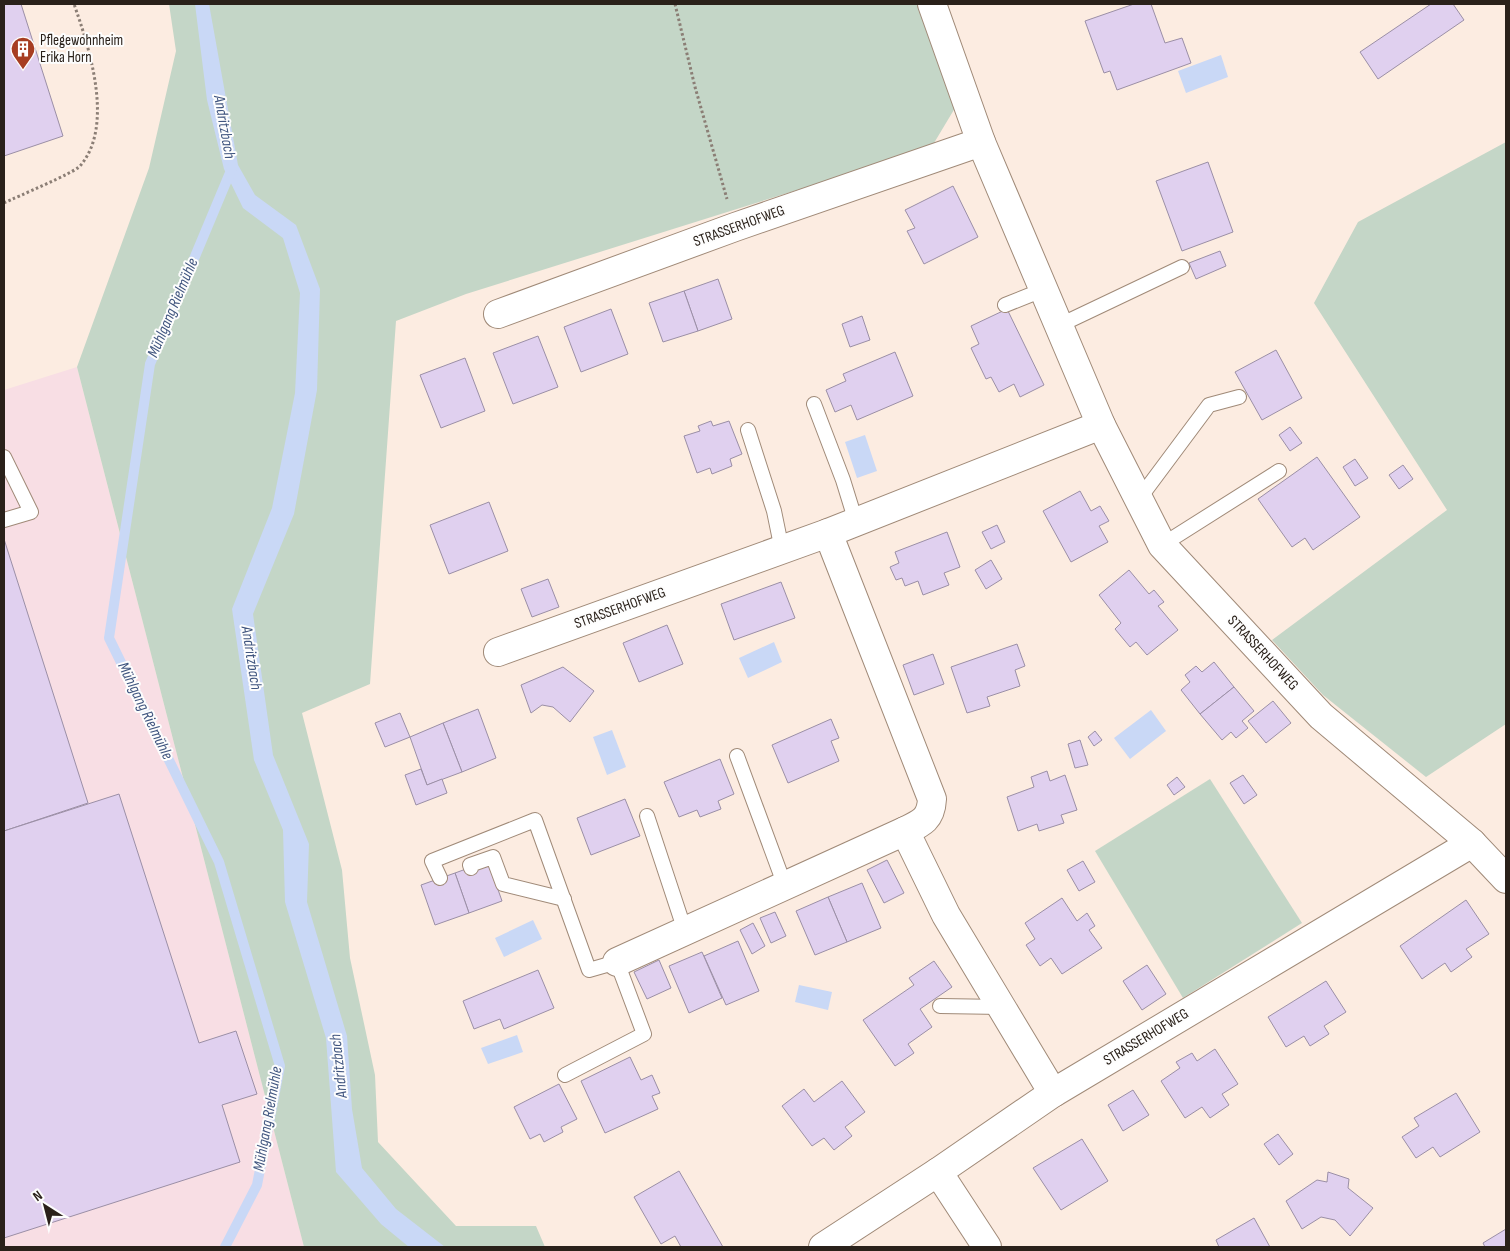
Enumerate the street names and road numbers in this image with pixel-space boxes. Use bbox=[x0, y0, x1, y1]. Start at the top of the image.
street label: STRASSERHOFWEG bbox=[691, 201, 787, 251]
street label: STRASSERHOFWEG bbox=[572, 583, 668, 633]
street label: STRASSERHOFWEG bbox=[1223, 612, 1303, 694]
street label: STRASSERHOFWEG bbox=[1100, 1004, 1192, 1070]

